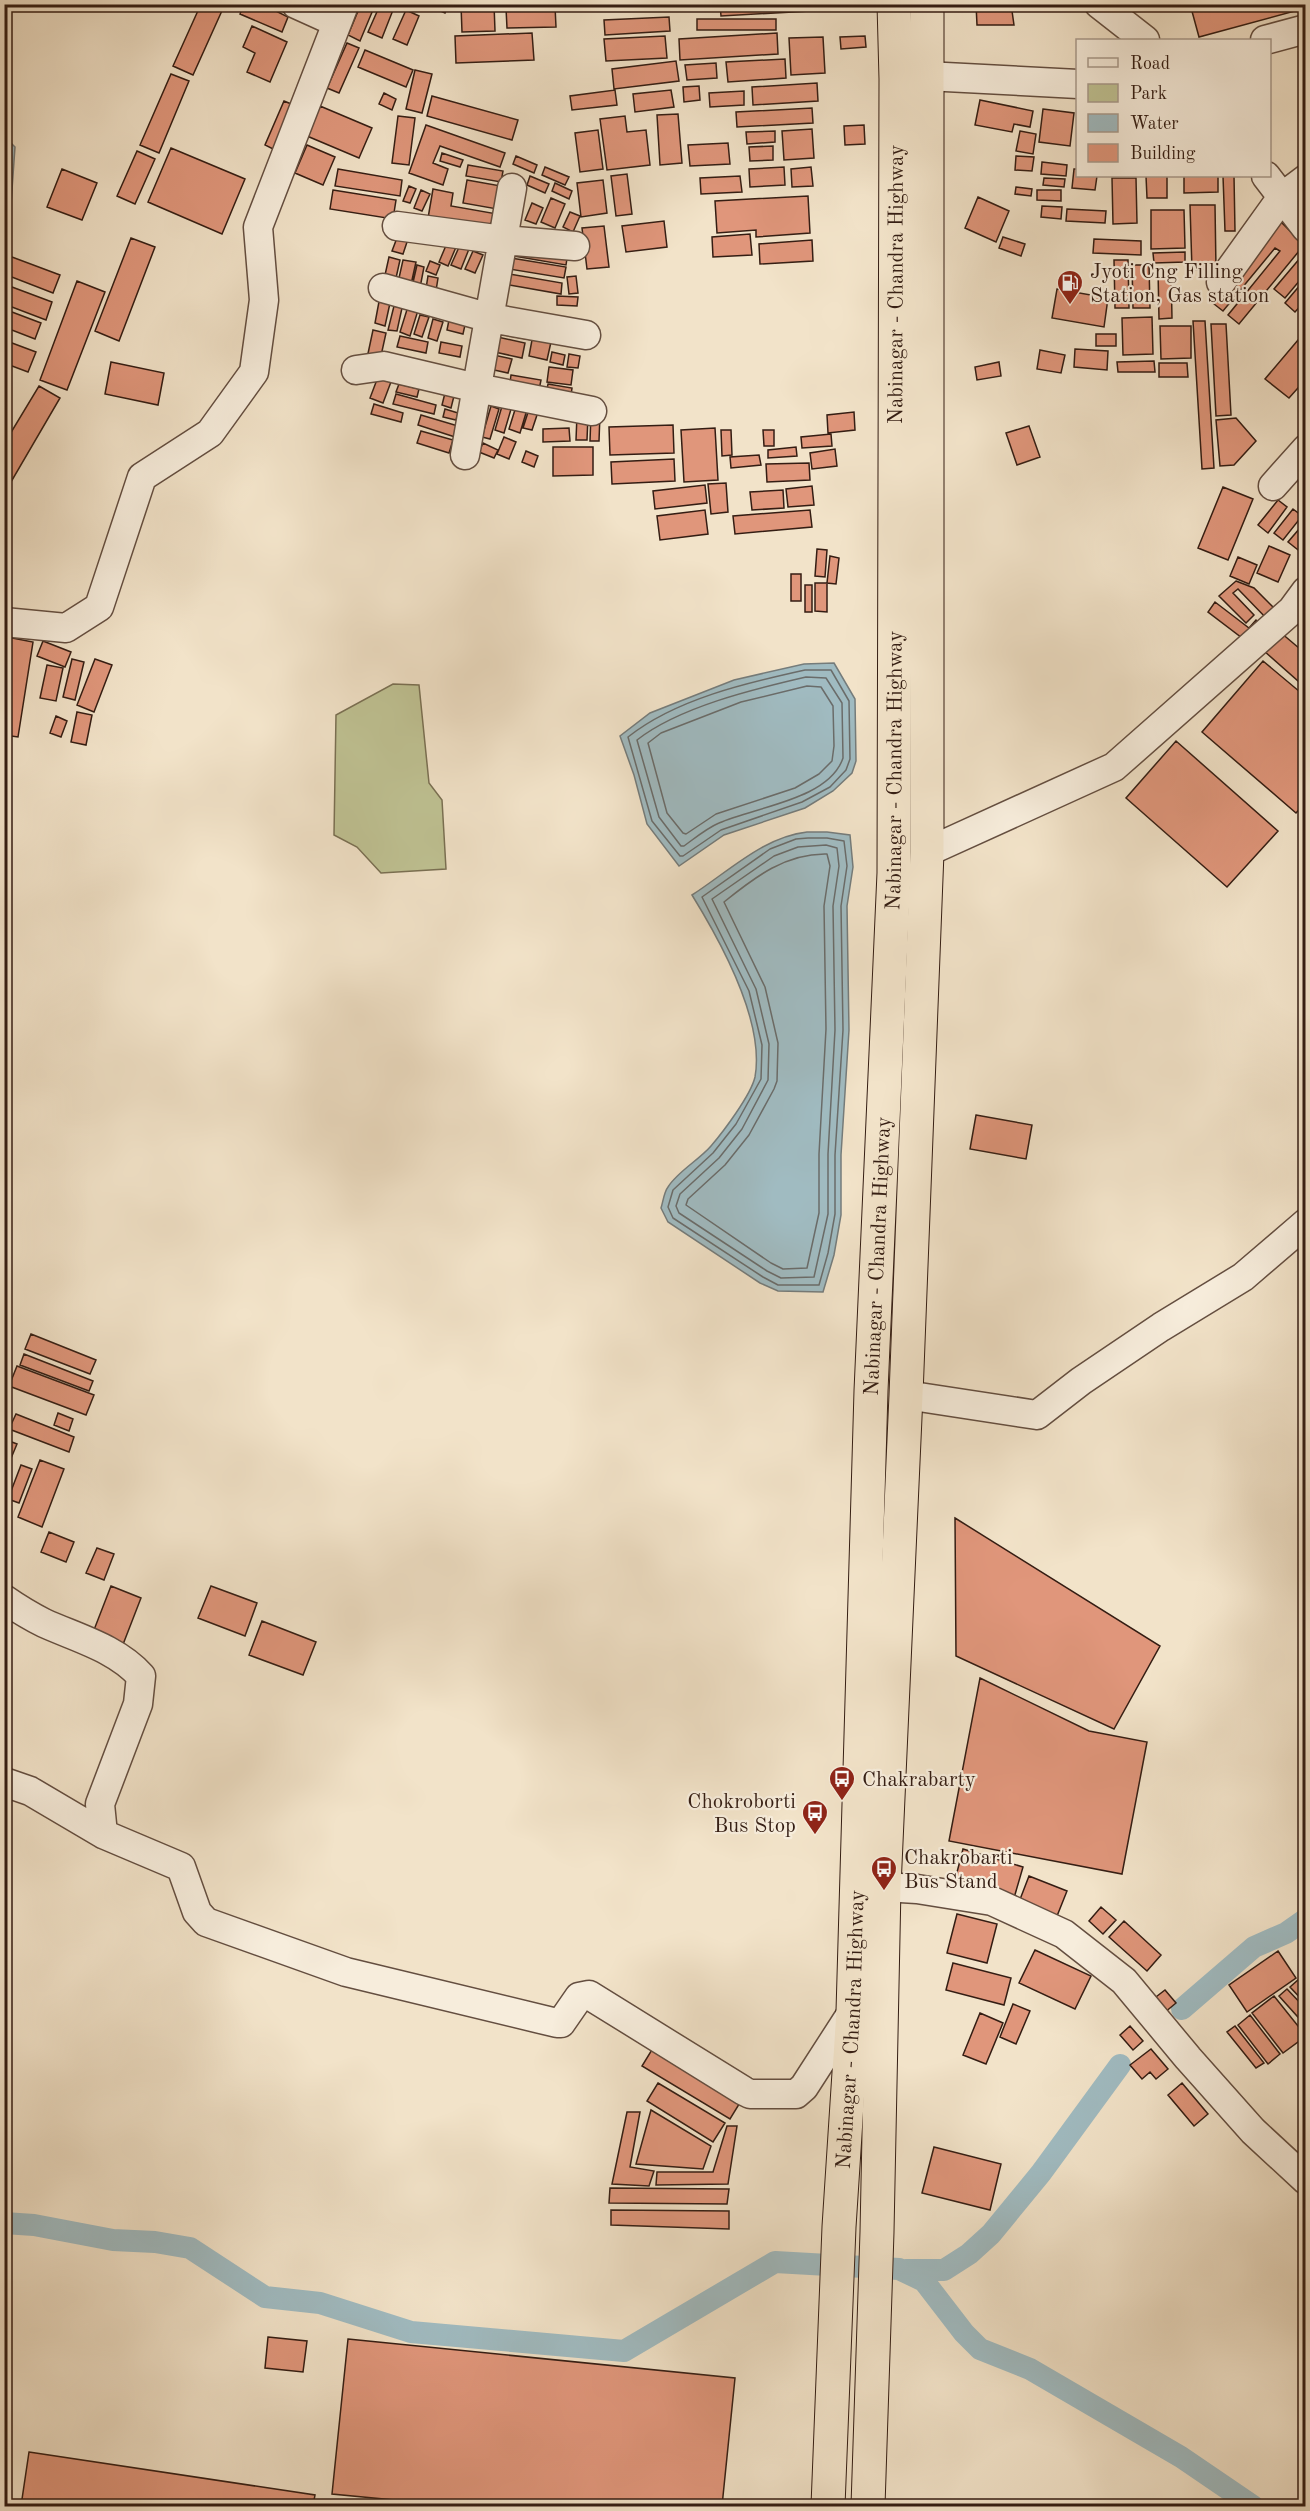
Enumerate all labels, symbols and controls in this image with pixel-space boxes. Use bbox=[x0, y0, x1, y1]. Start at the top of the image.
legend bbox=[1076, 39, 1271, 177]
text: Road bbox=[1130, 55, 1170, 73]
text: Park bbox=[1130, 85, 1167, 103]
text: Water bbox=[1130, 115, 1179, 133]
street label: Nabinagar - Chandra Highway bbox=[886, 145, 908, 424]
text: Building bbox=[1130, 145, 1196, 163]
place label: Jyoti Cng Filling Station, Gas station bbox=[1090, 262, 1269, 307]
fuel station icon: Jyoti Cng Filling Station, Gas station bbox=[1055, 268, 1085, 306]
street label: Nabinagar - Chandra Highway bbox=[883, 631, 907, 911]
street label: Nabinagar - Chandra Highway bbox=[862, 1116, 895, 1396]
bus stop icon: Chakrabarty bbox=[827, 1764, 857, 1802]
place label: Chakrabarty bbox=[862, 1770, 976, 1791]
place label: Chokroborti Bus Stop bbox=[687, 1792, 796, 1837]
bus stop icon: Chokroborti Bus Stop bbox=[800, 1798, 830, 1836]
place label: Chakrobarti Bus Stand bbox=[904, 1848, 1013, 1893]
bus stop icon: Chakrobarti Bus Stand bbox=[869, 1854, 899, 1892]
street label: Nabinagar - Chandra Highway bbox=[834, 1890, 869, 2170]

